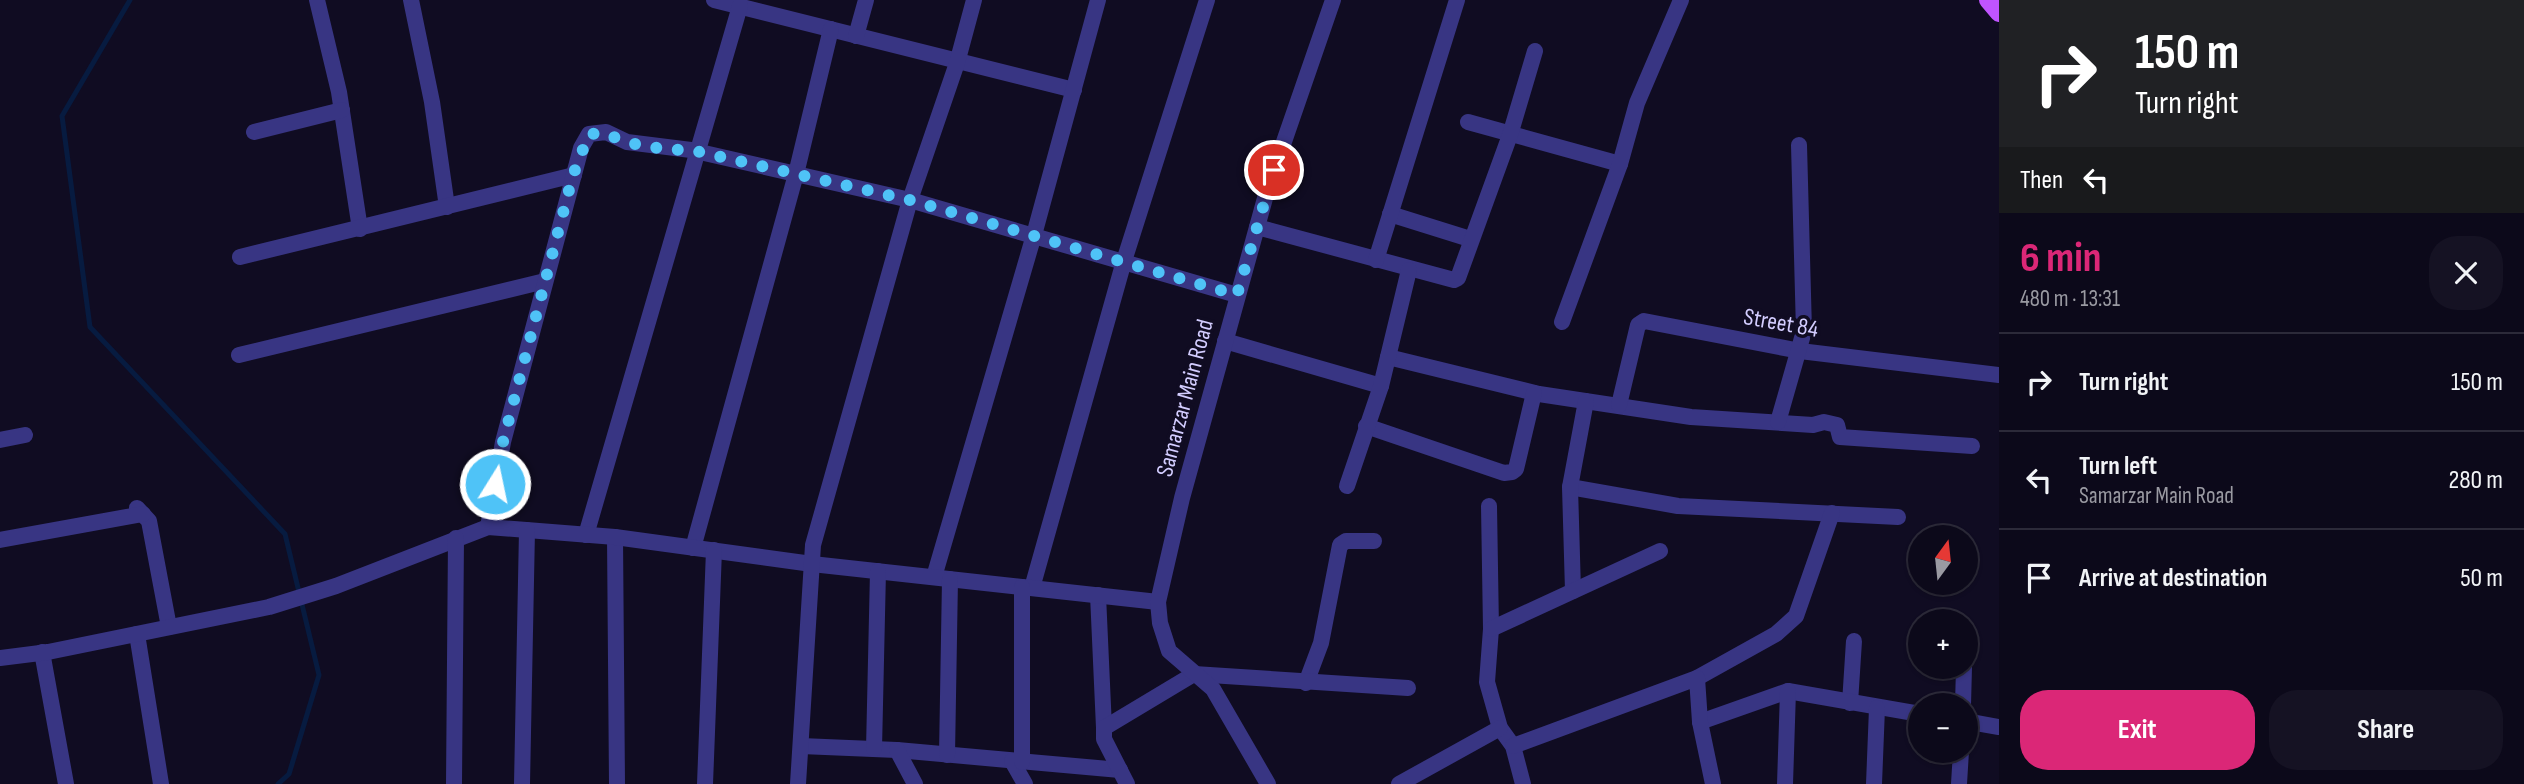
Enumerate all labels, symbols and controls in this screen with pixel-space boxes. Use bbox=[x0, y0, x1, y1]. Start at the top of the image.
text: 150 m bbox=[2135, 24, 2239, 83]
icon: right bbox=[2020, 28, 2111, 119]
text: Turn right bbox=[2135, 84, 2239, 123]
pin bbox=[1244, 140, 1304, 200]
icon: arrive bbox=[1255, 151, 1293, 189]
icon: left bbox=[2077, 161, 2115, 199]
text: Then bbox=[2020, 165, 2063, 196]
text: 6 min bbox=[2020, 233, 2101, 284]
button: close bbox=[2429, 236, 2503, 310]
text: 480 m · 13:31 bbox=[2020, 285, 2120, 313]
street label: Street 84 bbox=[1741, 302, 1821, 344]
street label: Samarzar Main Road bbox=[1150, 316, 1220, 480]
icon: right bbox=[2020, 363, 2058, 401]
text: Turn right bbox=[2079, 367, 2168, 398]
text: 150 m bbox=[2451, 367, 2503, 398]
position arrow bbox=[458, 447, 532, 521]
text: Turn left bbox=[2079, 451, 2157, 482]
icon: left bbox=[2020, 461, 2058, 499]
text: 280 m bbox=[2448, 465, 2503, 496]
text: Samarzar Main Road bbox=[2079, 482, 2234, 510]
north arrow bbox=[1908, 525, 1978, 595]
map controls bbox=[1908, 525, 1978, 763]
icon: arrive bbox=[2020, 559, 2058, 597]
text: Arrive at destination bbox=[2079, 563, 2267, 594]
text: 50 m bbox=[2460, 563, 2503, 594]
button: + bbox=[1908, 609, 1978, 679]
button: Exit bbox=[2020, 690, 2255, 770]
button: Share bbox=[2269, 690, 2503, 770]
button: − bbox=[1908, 693, 1978, 763]

